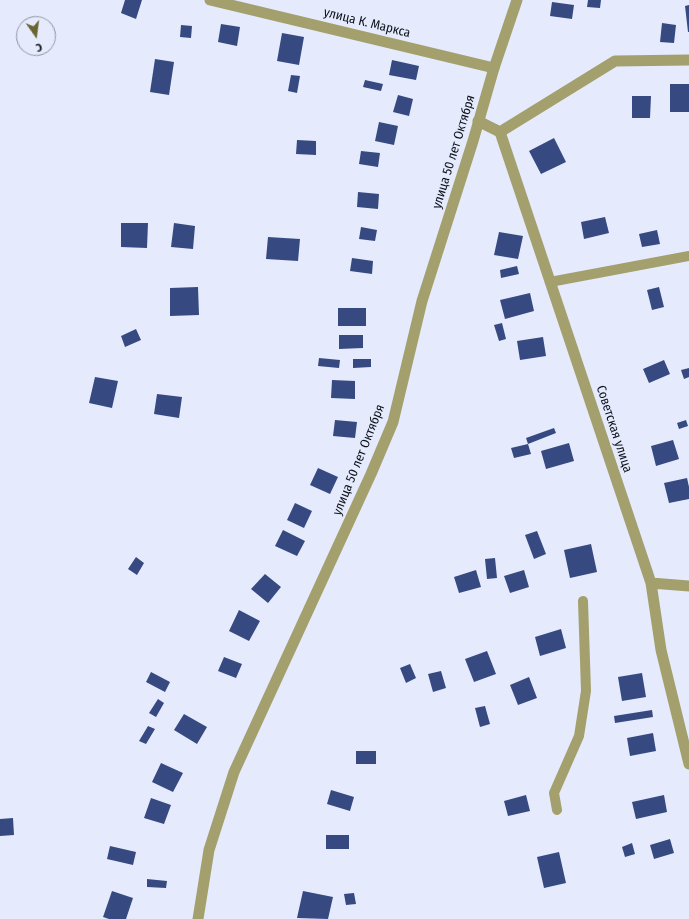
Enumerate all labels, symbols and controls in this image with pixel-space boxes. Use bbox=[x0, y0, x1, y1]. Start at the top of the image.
street label: улица К. Маркса bbox=[322, 5, 412, 41]
north arrow bbox=[16, 16, 56, 56]
text: С bbox=[34, 40, 43, 54]
street label: улица 50 лет Октября bbox=[429, 93, 479, 211]
street label: Советская улица bbox=[593, 383, 635, 475]
street label: улица 50 лет Октября bbox=[330, 402, 388, 518]

